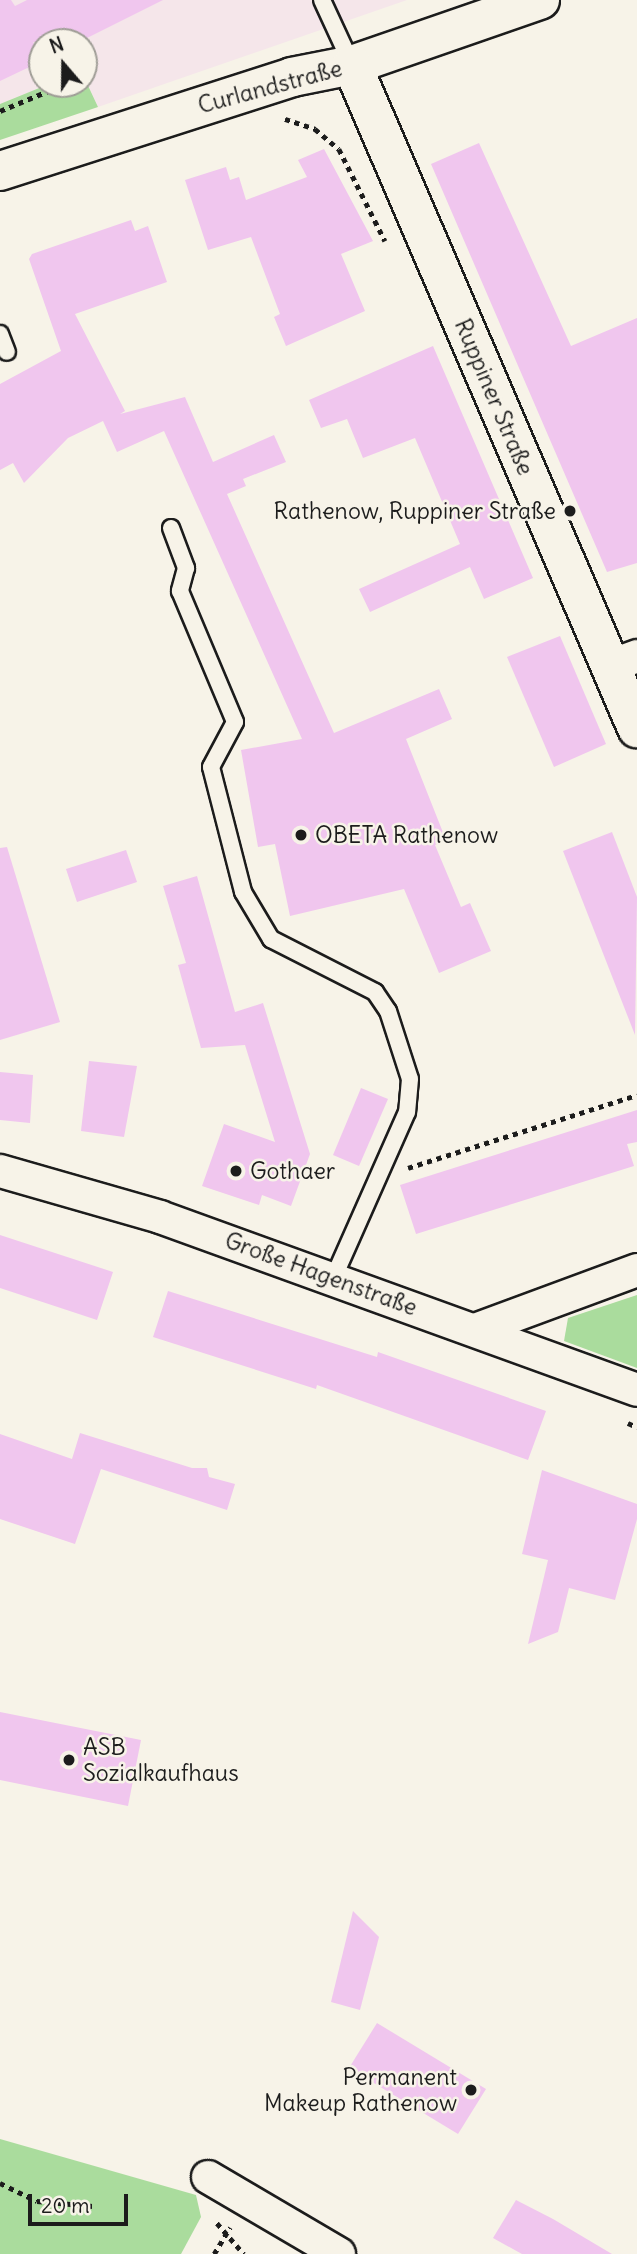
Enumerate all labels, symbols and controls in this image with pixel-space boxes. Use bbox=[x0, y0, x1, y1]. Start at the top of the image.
north arrow bbox=[28, 28, 98, 98]
text: N bbox=[46, 32, 67, 59]
street label: Curlandstraße bbox=[195, 55, 345, 119]
street label: Ruppiner Straße bbox=[449, 315, 539, 479]
place label: Rathenow, Ruppiner Straße bbox=[274, 497, 556, 525]
marker: Rathenow, Ruppiner Straße bbox=[562, 503, 578, 519]
place label: OBETA Rathenow bbox=[315, 821, 498, 849]
marker: OBETA Rathenow bbox=[293, 827, 309, 843]
place label: Gothaer bbox=[250, 1157, 335, 1185]
marker: Gothaer bbox=[228, 1163, 244, 1179]
street label: Große Hagenstraße bbox=[221, 1226, 421, 1322]
place label: ASB Sozialkaufhaus bbox=[83, 1733, 239, 1787]
marker: ASB Sozialkaufhaus bbox=[61, 1752, 77, 1768]
place label: Permanent Makeup Rathenow bbox=[264, 2063, 457, 2117]
marker: Permanent Makeup Rathenow bbox=[463, 2082, 479, 2098]
scale bar bbox=[32, 2180, 131, 2224]
text: 20 m bbox=[41, 2192, 90, 2219]

